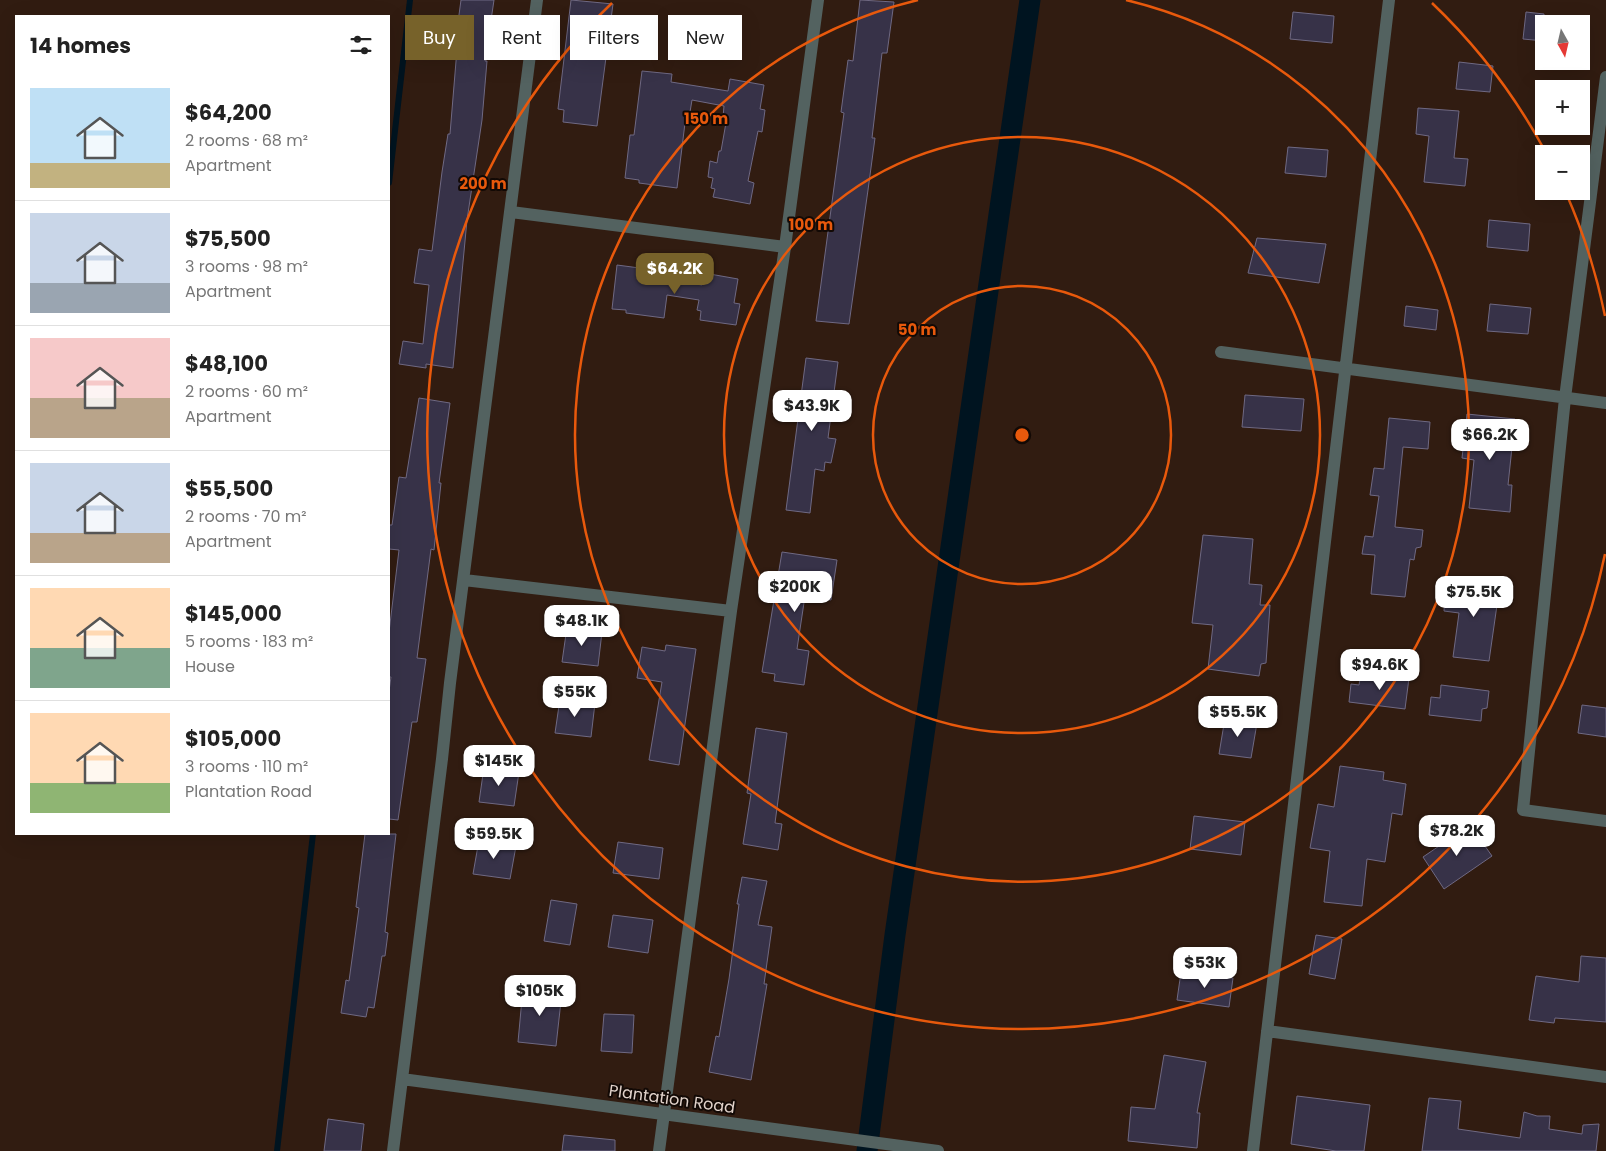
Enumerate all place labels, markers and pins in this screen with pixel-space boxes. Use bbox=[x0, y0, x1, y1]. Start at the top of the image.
pin: $64.2K bbox=[634, 252, 716, 295]
pin: $43.9K bbox=[771, 390, 853, 432]
pin: $66.2K bbox=[1449, 418, 1531, 461]
centre of rings bbox=[1013, 426, 1031, 444]
pin: $200K bbox=[760, 570, 830, 613]
pin: $75.5K bbox=[1433, 576, 1515, 618]
pin: $48.1K bbox=[541, 604, 623, 647]
pin: $94.6K bbox=[1339, 648, 1421, 691]
pin: $55K bbox=[545, 676, 605, 718]
pin: $55.5K bbox=[1197, 696, 1279, 738]
pin: $145K bbox=[464, 744, 534, 787]
pin: $78.2K bbox=[1416, 814, 1498, 857]
pin: $59.5K bbox=[453, 818, 535, 860]
pin: $53K bbox=[1175, 946, 1235, 989]
pin: $105K bbox=[505, 974, 575, 1017]

